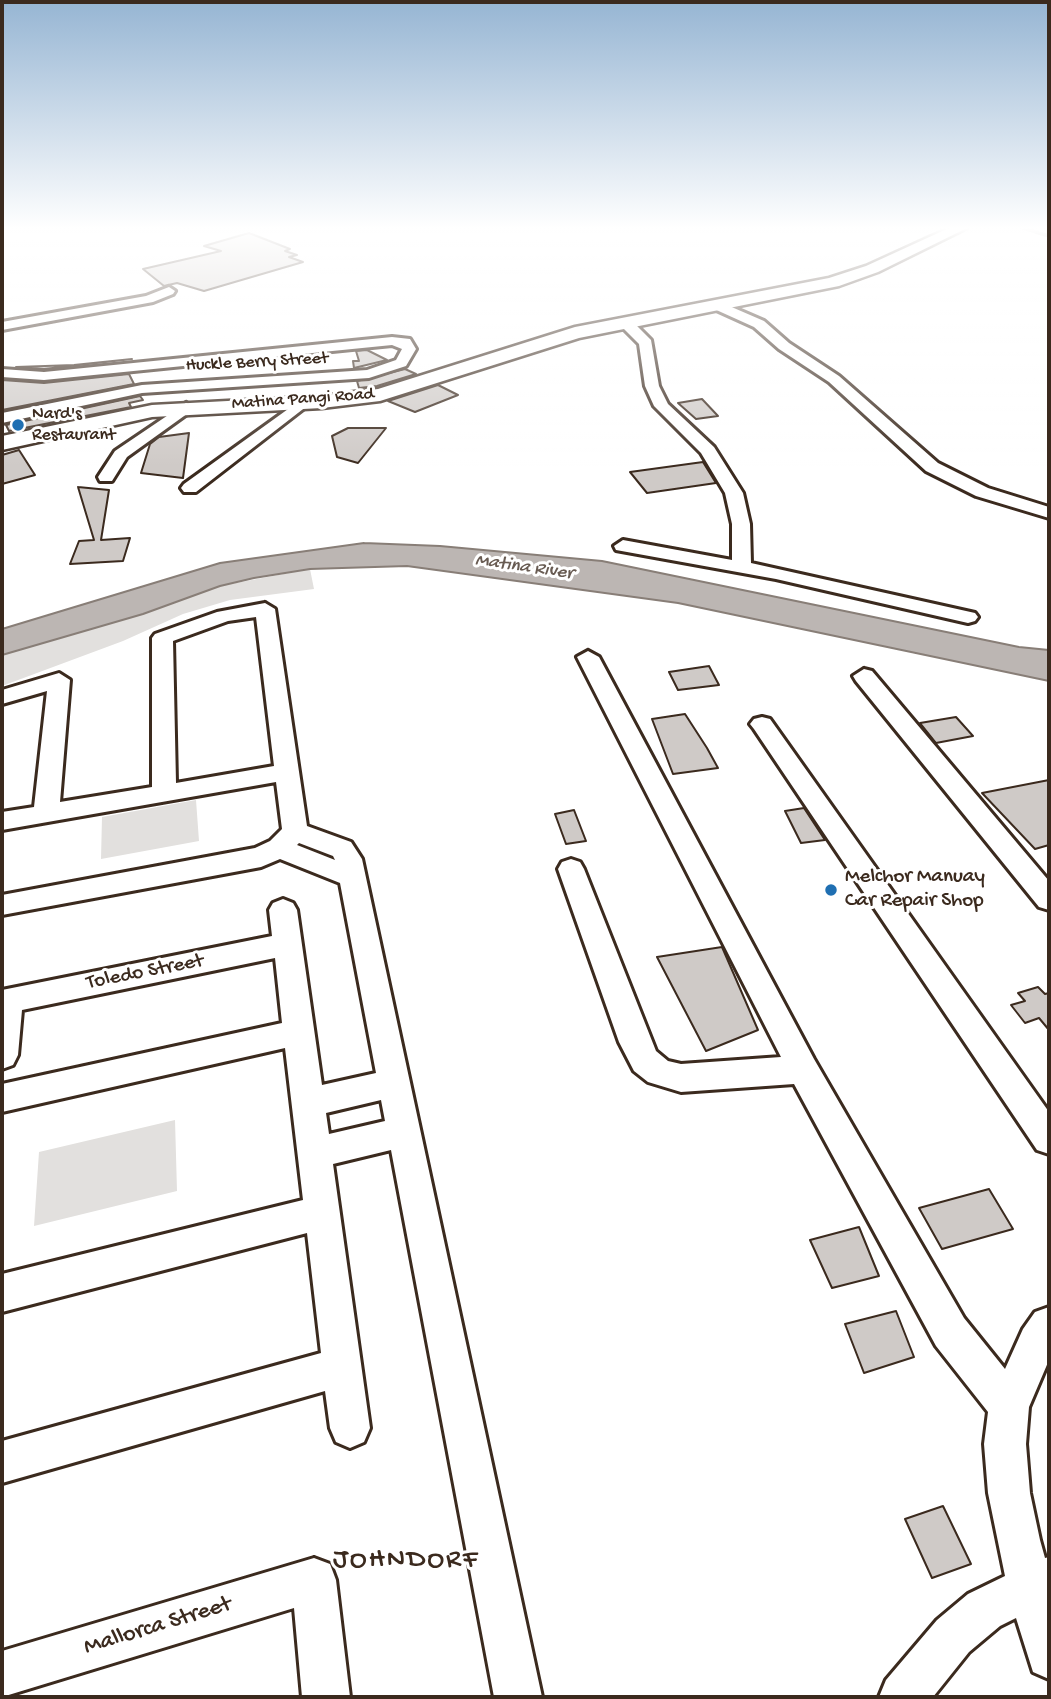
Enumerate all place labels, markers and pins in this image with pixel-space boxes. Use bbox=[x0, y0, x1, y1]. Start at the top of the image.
place label: Nard's Restaurant bbox=[32, 404, 115, 446]
marker: Nard's Restaurant bbox=[10, 417, 26, 433]
place label: Melchor Manuay Car Repair Shop bbox=[845, 865, 985, 915]
marker: Melchor Manuay Car Repair Shop bbox=[823, 882, 839, 898]

